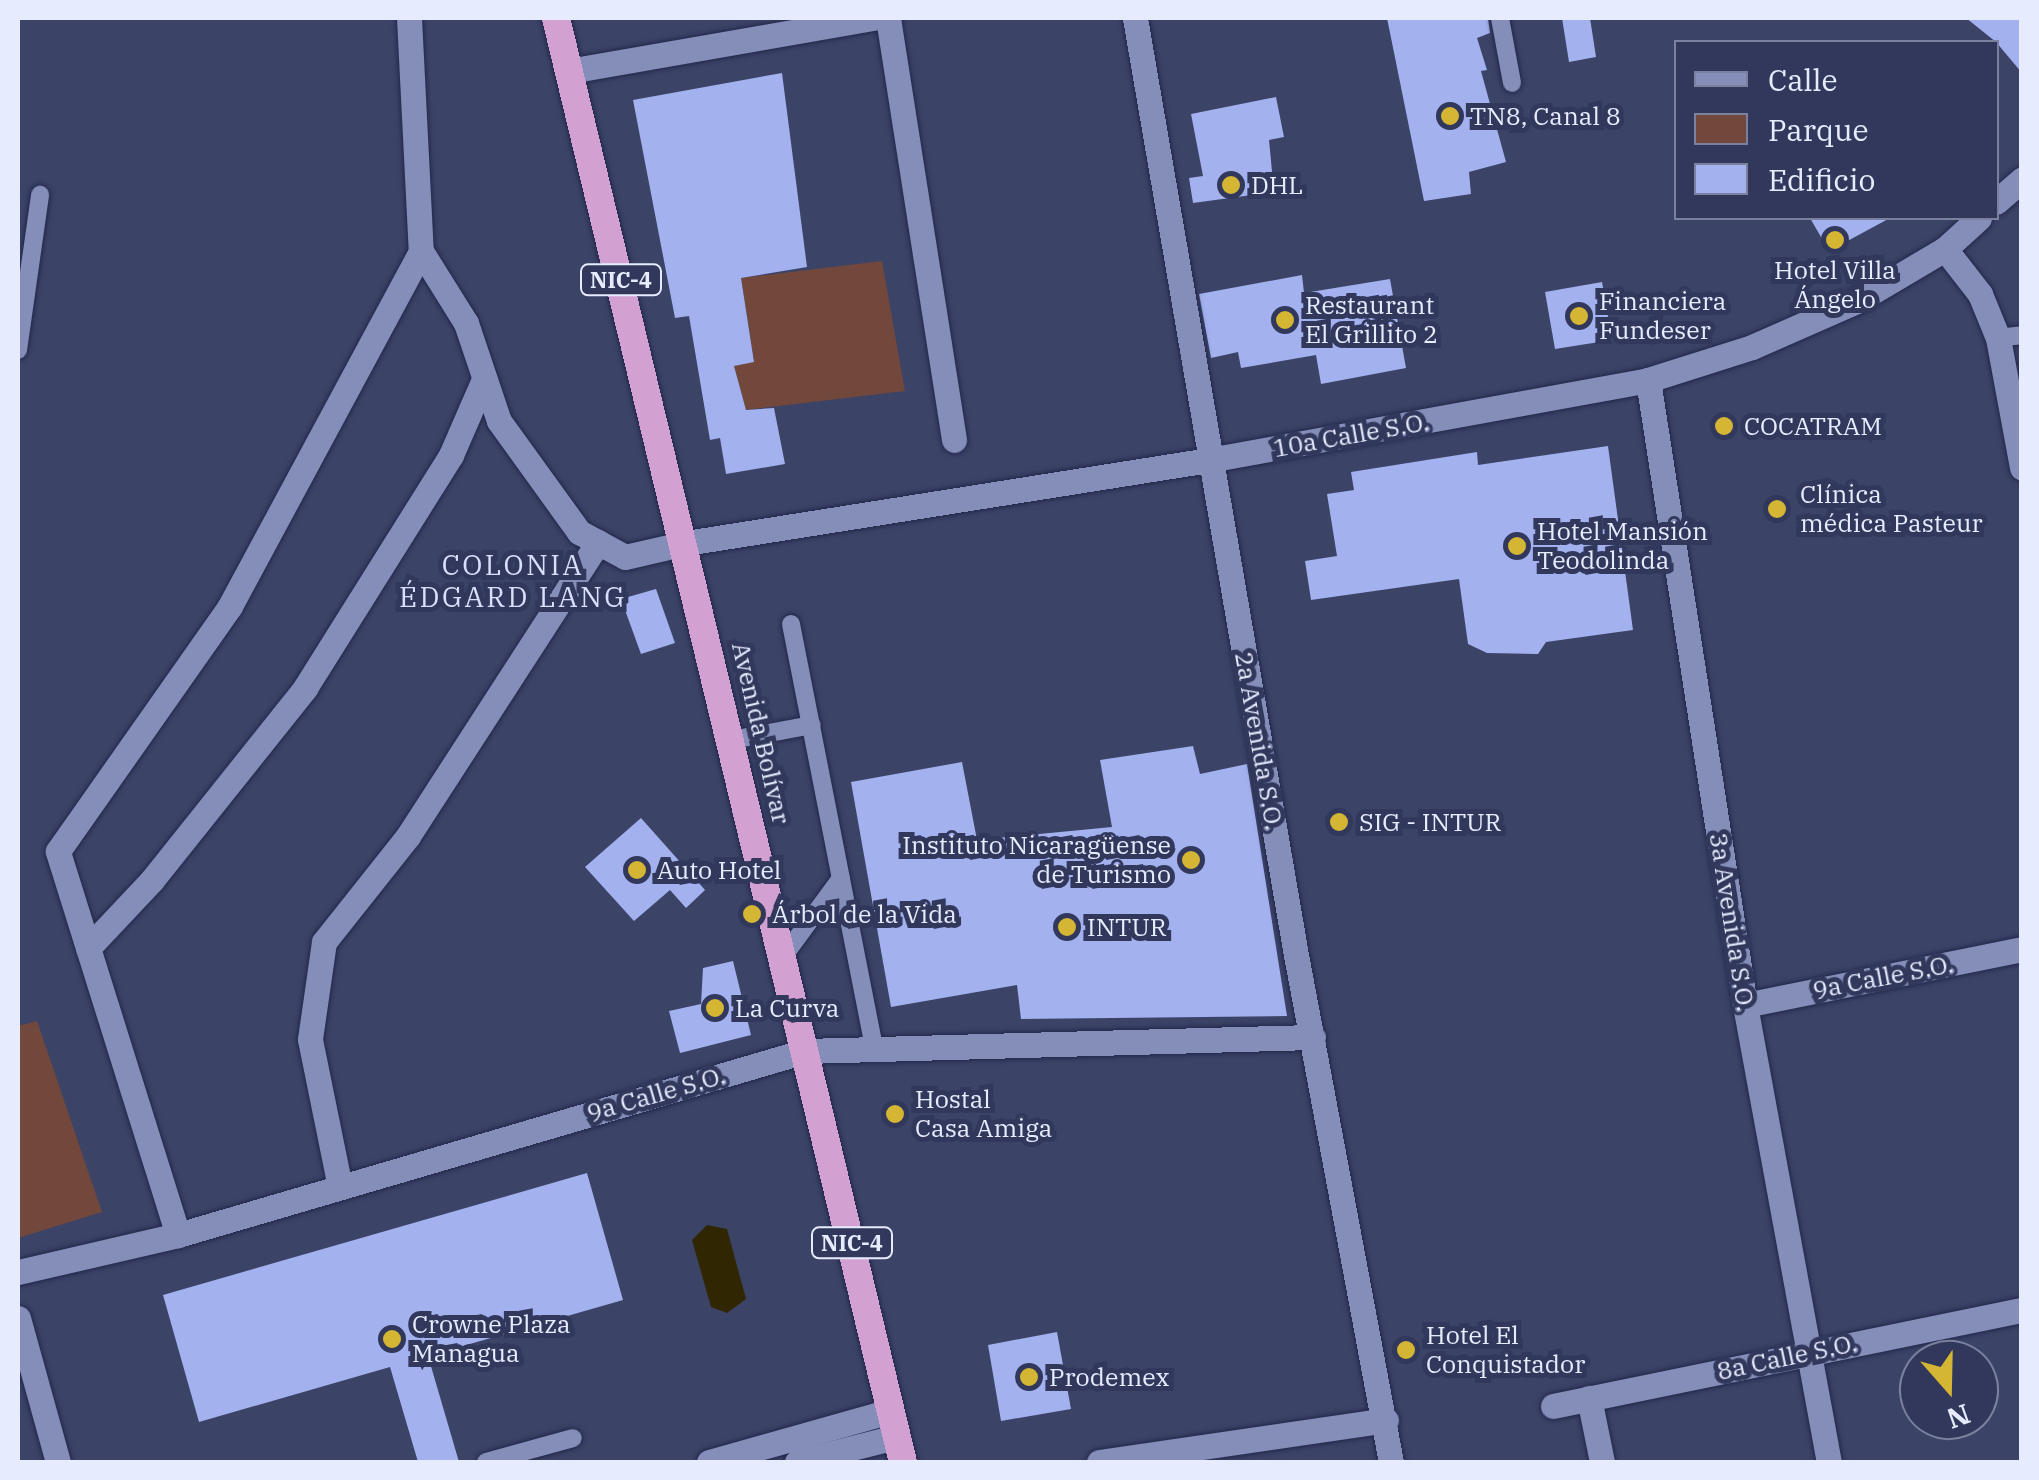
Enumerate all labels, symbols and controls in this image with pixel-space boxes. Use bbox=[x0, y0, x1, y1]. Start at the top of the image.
legend bbox=[1674, 40, 1999, 220]
text: Calle bbox=[1768, 60, 1838, 99]
place label: TN8, Canal 8 bbox=[1470, 101, 1621, 131]
marker: TN8, Canal 8 bbox=[1439, 105, 1461, 127]
text: Parque bbox=[1768, 110, 1869, 149]
text: Edificio bbox=[1768, 160, 1875, 199]
place label: DHL bbox=[1251, 170, 1303, 200]
marker: DHL bbox=[1220, 174, 1242, 196]
marker: Hotel Villa Ángelo bbox=[1824, 229, 1846, 251]
place label: Hotel Villa Ángelo bbox=[1774, 256, 1896, 315]
road number: NIC-4 bbox=[578, 263, 664, 297]
place label: Financiera Fundeser bbox=[1599, 287, 1726, 346]
place label: Restaurant El Grillito 2 bbox=[1305, 291, 1438, 350]
marker: Financiera Fundeser bbox=[1568, 305, 1590, 327]
marker: Restaurant El Grillito 2 bbox=[1274, 309, 1296, 331]
street label: 10a Calle S.O. bbox=[1271, 407, 1431, 463]
place label: COCATRAM bbox=[1744, 411, 1882, 441]
marker: COCATRAM bbox=[1713, 415, 1735, 437]
place label: Clínica médica Pasteur bbox=[1800, 480, 1983, 539]
marker: Clínica médica Pasteur bbox=[1764, 496, 1790, 522]
place label: Hotel Mansión Teodolinda bbox=[1537, 517, 1708, 576]
marker: Hotel Mansión Teodolinda bbox=[1506, 535, 1528, 557]
district label: COLONIA ÉDGARD LANG bbox=[399, 548, 627, 614]
street label: Avenida Bolívar bbox=[726, 639, 796, 827]
street label: 2a Avenida S.O. bbox=[1229, 650, 1289, 832]
place label: SIG - INTUR bbox=[1359, 807, 1501, 837]
marker: SIG - INTUR bbox=[1328, 811, 1350, 833]
place label: Instituto Nicaragüense de Turismo bbox=[902, 831, 1171, 890]
street label: 3a Avenida S.O. bbox=[1703, 831, 1761, 1013]
marker: Instituto Nicaragüense de Turismo bbox=[1180, 849, 1202, 871]
place label: Auto Hotel bbox=[657, 855, 781, 885]
marker: Auto Hotel bbox=[626, 859, 648, 881]
place label: Árbol de la Vida bbox=[772, 899, 957, 929]
marker: Árbol de la Vida bbox=[741, 903, 763, 925]
place label: INTUR bbox=[1087, 912, 1167, 942]
marker: INTUR bbox=[1056, 916, 1078, 938]
street label: 9a Calle S.O. bbox=[1810, 949, 1956, 1005]
place label: La Curva bbox=[735, 993, 839, 1023]
marker: La Curva bbox=[704, 997, 726, 1019]
street label: 9a Calle S.O. bbox=[583, 1060, 729, 1128]
place label: Hostal Casa Amiga bbox=[915, 1085, 1052, 1144]
marker: Hostal Casa Amiga bbox=[884, 1103, 906, 1125]
road number: NIC-4 bbox=[810, 1226, 894, 1260]
place label: Crowne Plaza Managua bbox=[412, 1310, 571, 1369]
place label: Hotel El Conquistador bbox=[1426, 1321, 1585, 1380]
marker: Crowne Plaza Managua bbox=[381, 1328, 403, 1350]
street label: 8a Calle S.O. bbox=[1714, 1328, 1860, 1386]
marker: Hotel El Conquistador bbox=[1395, 1339, 1417, 1361]
north arrow bbox=[1899, 1340, 1999, 1440]
place label: Prodemex bbox=[1049, 1362, 1169, 1392]
marker: Prodemex bbox=[1018, 1366, 1040, 1388]
text: N bbox=[1942, 1396, 1975, 1438]

